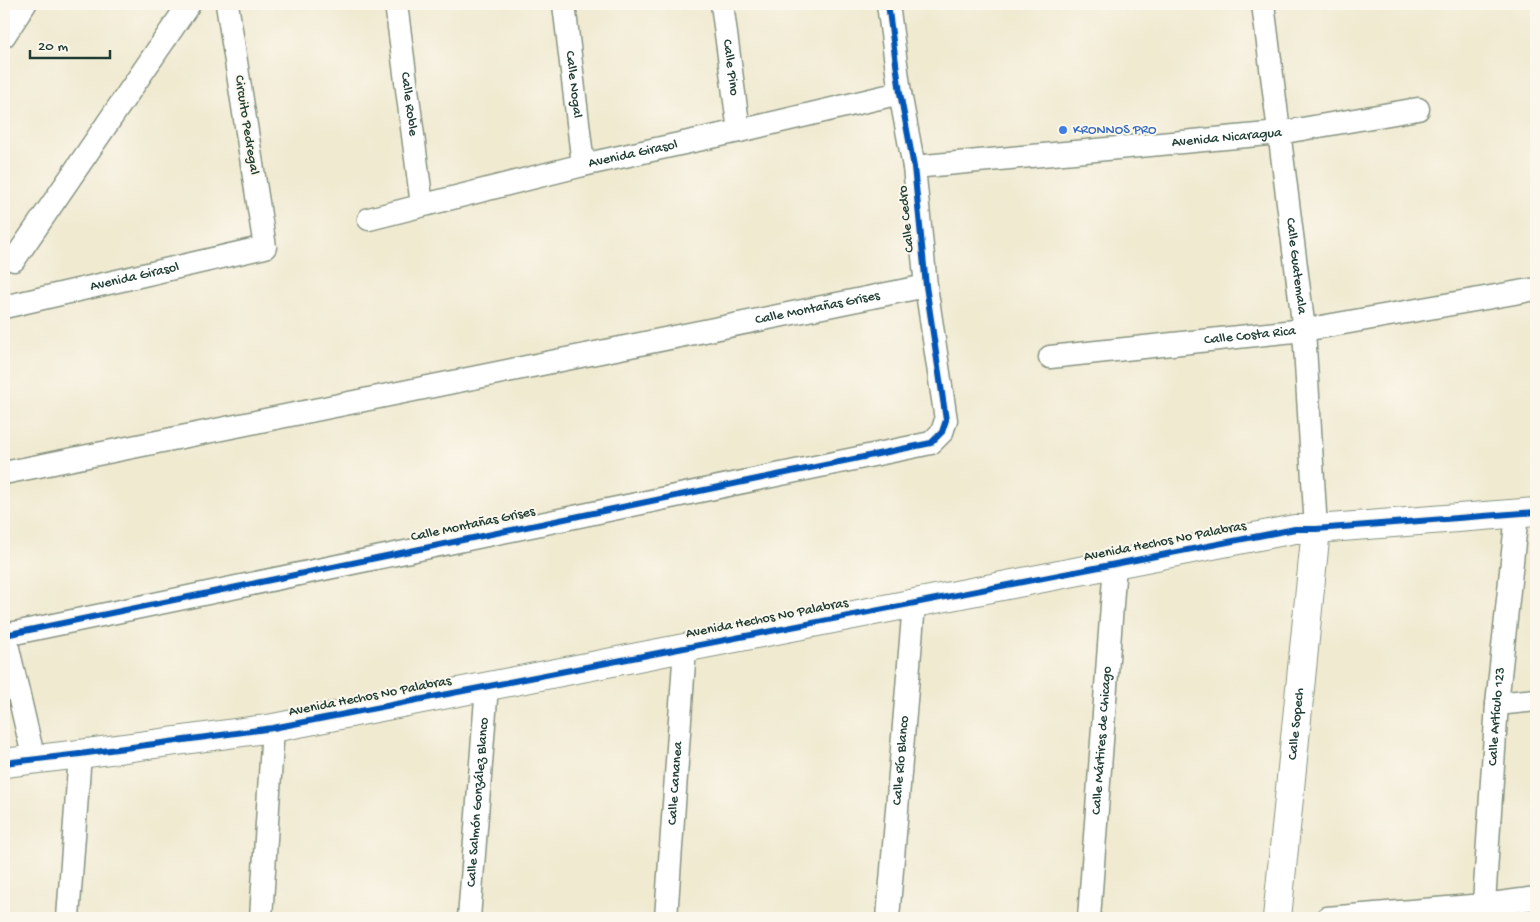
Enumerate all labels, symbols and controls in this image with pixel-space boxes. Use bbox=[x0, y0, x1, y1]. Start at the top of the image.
scale bar bbox=[30, 28, 110, 60]
text: 20 m bbox=[38, 38, 68, 56]
street label: Calle Pino bbox=[718, 38, 743, 97]
street label: Calle Nogal bbox=[561, 50, 586, 119]
street label: Calle Roble bbox=[396, 71, 422, 138]
street label: Circuito Pedregal bbox=[230, 74, 262, 176]
place label: KRONNOS PRO bbox=[1073, 122, 1157, 139]
marker: KRONNOS PRO bbox=[1057, 124, 1069, 136]
street label: Avenida Nicaragua bbox=[1171, 124, 1284, 151]
street label: Avenida Girasol bbox=[587, 136, 679, 172]
street label: Calle Cedro bbox=[895, 185, 919, 253]
street label: Calle Guatemala bbox=[1281, 217, 1311, 316]
street label: Avenida Girasol bbox=[88, 259, 181, 295]
street label: Calle Montañas Grises bbox=[754, 287, 882, 329]
street label: Calle Costa Rica bbox=[1203, 322, 1298, 349]
street label: Calle Montañas Grises bbox=[409, 503, 537, 546]
street label: Avenida Hechos No Palabras bbox=[1082, 518, 1249, 566]
street label: Avenida Hechos No Palabras bbox=[684, 595, 851, 643]
street label: Calle Mártires de Chicago bbox=[1088, 666, 1116, 815]
street label: Calle Artículo 123 bbox=[1484, 666, 1509, 766]
street label: Avenida Hechos No Palabras bbox=[287, 673, 454, 721]
street label: Calle Sopech bbox=[1284, 687, 1309, 761]
street label: Calle Río Blanco bbox=[889, 715, 913, 806]
street label: Calle Salmón González Blanco bbox=[463, 717, 493, 888]
street label: Calle Cananea bbox=[664, 740, 687, 826]

